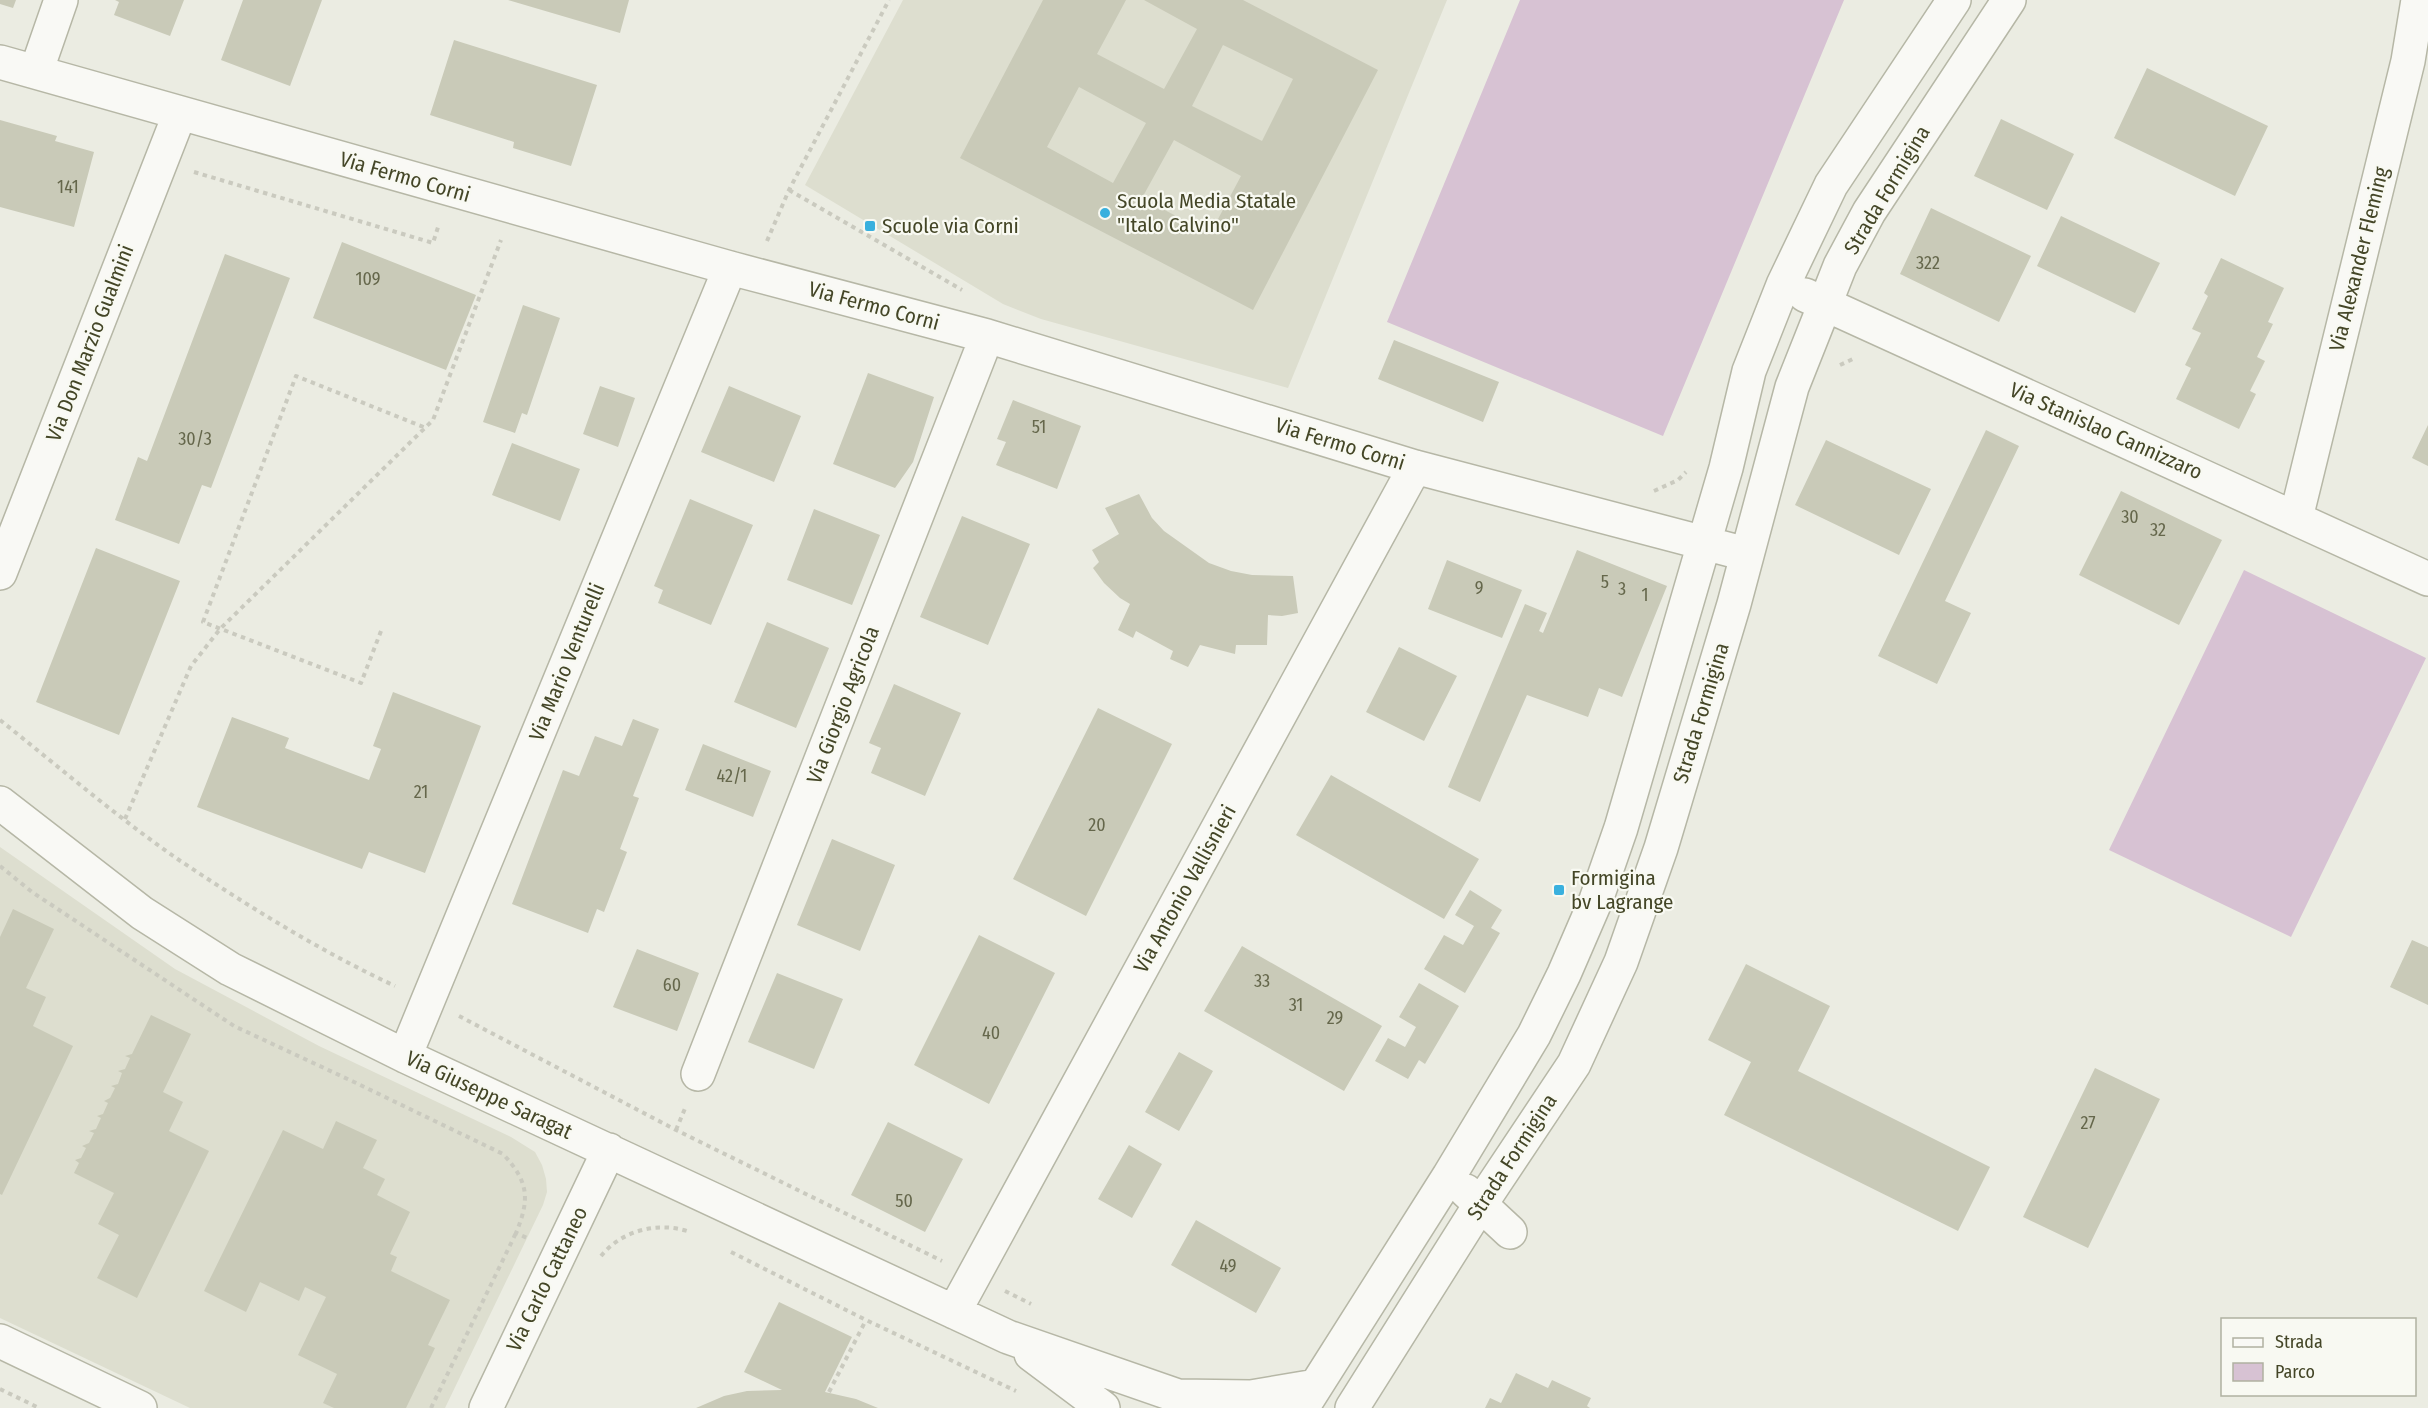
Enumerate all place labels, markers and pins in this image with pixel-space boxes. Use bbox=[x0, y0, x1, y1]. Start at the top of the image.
place label: Scuola Media Statale "Italo Calvino" bbox=[1117, 188, 1296, 238]
marker: Scuola Media Statale "Italo Calvino" bbox=[1098, 206, 1112, 220]
place label: Scuole via Corni bbox=[882, 213, 1019, 239]
marker: Scuole via Corni bbox=[863, 219, 877, 233]
place label: Formigina bv Lagrange bbox=[1571, 865, 1673, 915]
marker: Formigina bv Lagrange bbox=[1552, 883, 1566, 897]

